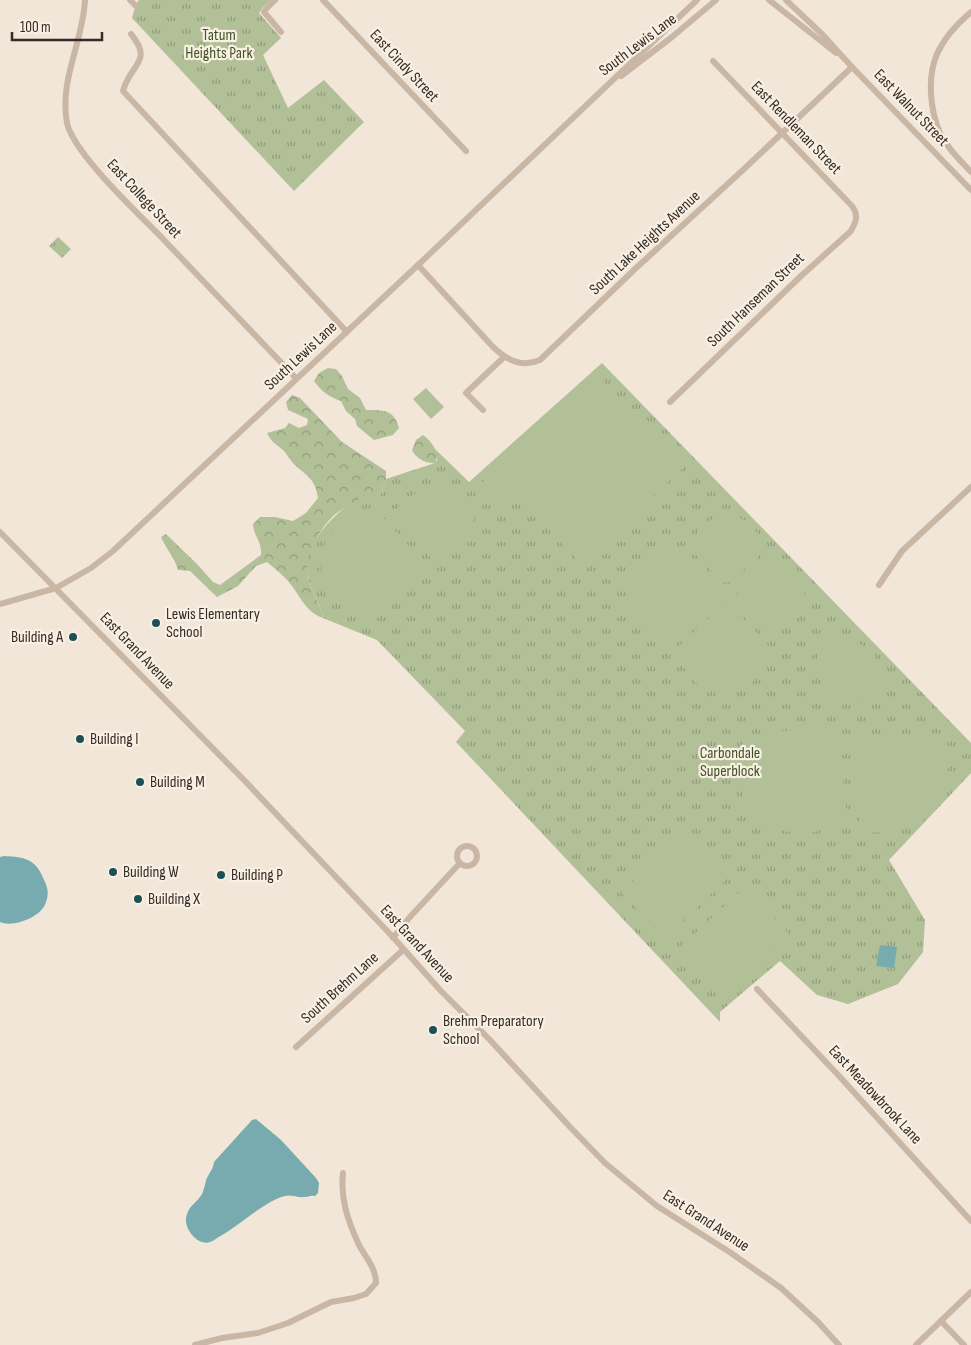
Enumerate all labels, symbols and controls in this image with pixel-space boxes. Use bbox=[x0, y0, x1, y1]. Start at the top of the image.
scale bar bbox=[12, 10, 102, 42]
street label: South Lewis Lane bbox=[595, 10, 681, 80]
text: 100 m bbox=[20, 18, 51, 37]
park label: Tatum Heights Park bbox=[185, 26, 253, 63]
street label: East Cindy Street bbox=[366, 26, 443, 106]
street label: East Walnut Street bbox=[870, 66, 952, 150]
street label: East Rendleman Street bbox=[747, 78, 845, 179]
street label: East College Street bbox=[102, 155, 186, 243]
street label: South Lake Heights Avenue bbox=[586, 187, 704, 299]
street label: South Hanseman Street bbox=[704, 249, 808, 351]
street label: South Lewis Lane bbox=[261, 318, 341, 394]
place label: Lewis Elementary School bbox=[166, 605, 260, 642]
street label: East Grand Avenue bbox=[96, 609, 178, 693]
marker: Lewis Elementary School bbox=[150, 617, 162, 629]
place label: Building A bbox=[11, 628, 63, 647]
marker: Building A bbox=[67, 631, 79, 643]
place label: Building I bbox=[90, 730, 138, 749]
marker: Building I bbox=[74, 733, 86, 745]
park label: Carbondale Superblock bbox=[700, 744, 760, 781]
place label: Building M bbox=[150, 773, 205, 792]
marker: Building M bbox=[134, 776, 146, 788]
place label: Building W bbox=[123, 863, 179, 882]
marker: Building W bbox=[107, 866, 119, 878]
place label: Building P bbox=[231, 866, 283, 885]
marker: Building P bbox=[215, 869, 227, 881]
place label: Building X bbox=[148, 890, 200, 909]
marker: Building X bbox=[132, 893, 144, 905]
street label: East Grand Avenue bbox=[376, 901, 458, 987]
street label: South Brehm Lane bbox=[297, 948, 383, 1028]
place label: Brehm Preparatory School bbox=[443, 1012, 544, 1049]
marker: Brehm Preparatory School bbox=[427, 1024, 439, 1036]
street label: East Meadowbrook Lane bbox=[824, 1042, 926, 1148]
street label: East Grand Avenue bbox=[659, 1186, 753, 1256]

